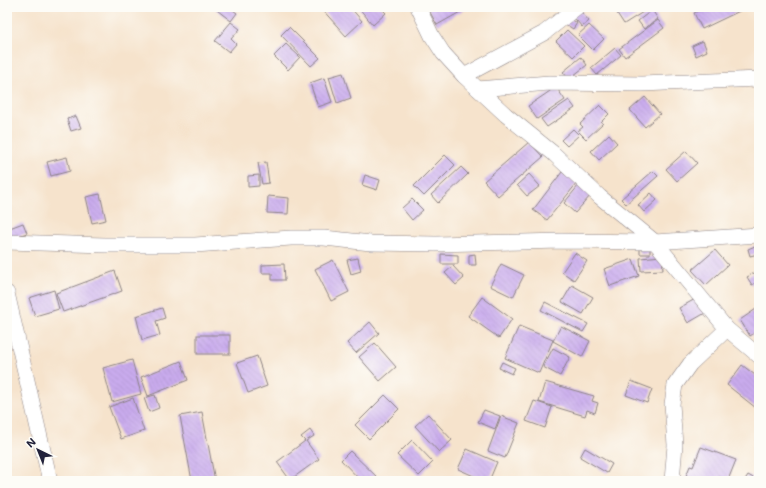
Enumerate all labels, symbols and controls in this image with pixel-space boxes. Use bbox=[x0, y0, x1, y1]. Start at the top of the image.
north arrow bbox=[18, 430, 58, 470]
text: N bbox=[23, 434, 39, 451]

